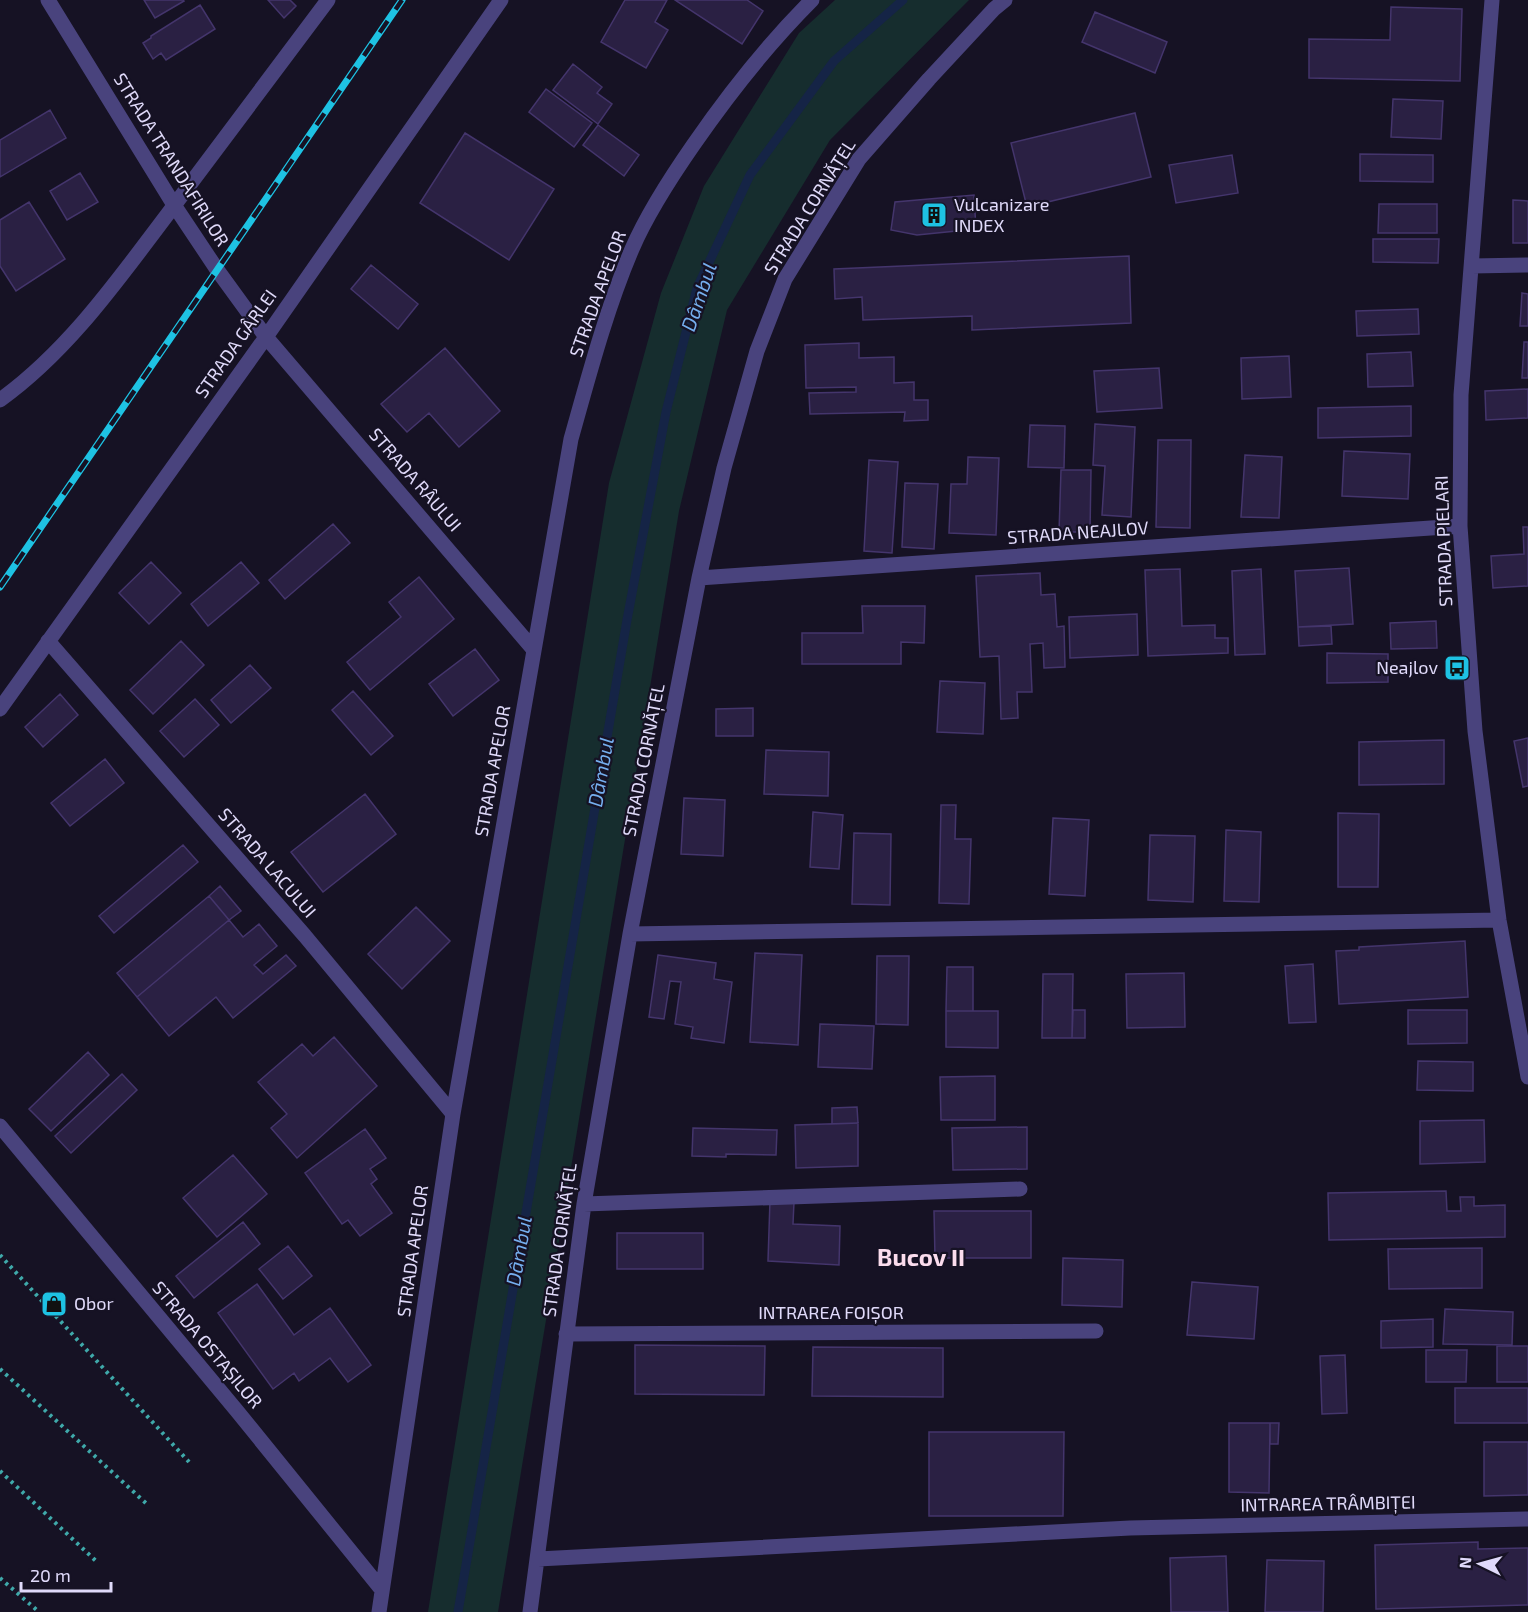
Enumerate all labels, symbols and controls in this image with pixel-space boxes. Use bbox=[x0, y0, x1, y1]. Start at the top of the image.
street label: STRADA TRANDAFIRILOR bbox=[110, 69, 234, 250]
street label: STRADA CORNĂȚEL bbox=[759, 135, 860, 279]
place label: Vulcanizare INDEX bbox=[954, 193, 1049, 236]
building icon: Vulcanizare INDEX bbox=[919, 200, 949, 230]
street label: STRADA APELOR bbox=[564, 227, 630, 360]
water label: Dâmbul bbox=[675, 259, 721, 334]
street label: STRADA GÂRLEI bbox=[190, 285, 281, 402]
street label: STRADA RÂULUI bbox=[365, 423, 467, 535]
street label: STRADA PIELARI bbox=[1430, 475, 1456, 607]
street label: STRADA NEAJLOV bbox=[1007, 516, 1149, 548]
bus stop icon: Neajlov bbox=[1442, 653, 1472, 683]
place label: Neajlov bbox=[1376, 656, 1438, 678]
street label: STRADA CORNĂȚEL bbox=[617, 681, 670, 838]
street label: STRADA APELOR bbox=[470, 703, 514, 838]
water label: Dâmbul bbox=[582, 735, 618, 809]
street label: STRADA LACULUI bbox=[214, 803, 321, 922]
street label: STRADA CORNĂȚEL bbox=[537, 1161, 582, 1318]
street label: STRADA APELOR bbox=[392, 1183, 432, 1318]
water label: Dâmbul bbox=[500, 1214, 536, 1288]
district label: Bucov II bbox=[877, 1242, 965, 1271]
street label: STRADA OSTAȘILOR bbox=[147, 1276, 267, 1413]
shop icon: Obor bbox=[39, 1289, 69, 1319]
place label: Obor bbox=[74, 1292, 114, 1314]
street label: INTRAREA FOIȘOR bbox=[758, 1301, 904, 1324]
street label: INTRAREA TRÂMBIȚEI bbox=[1240, 1490, 1416, 1517]
north arrow bbox=[1450, 1534, 1510, 1594]
scale bar bbox=[21, 1555, 111, 1593]
text: N bbox=[1455, 1556, 1475, 1569]
text: 20 m bbox=[30, 1564, 71, 1586]

